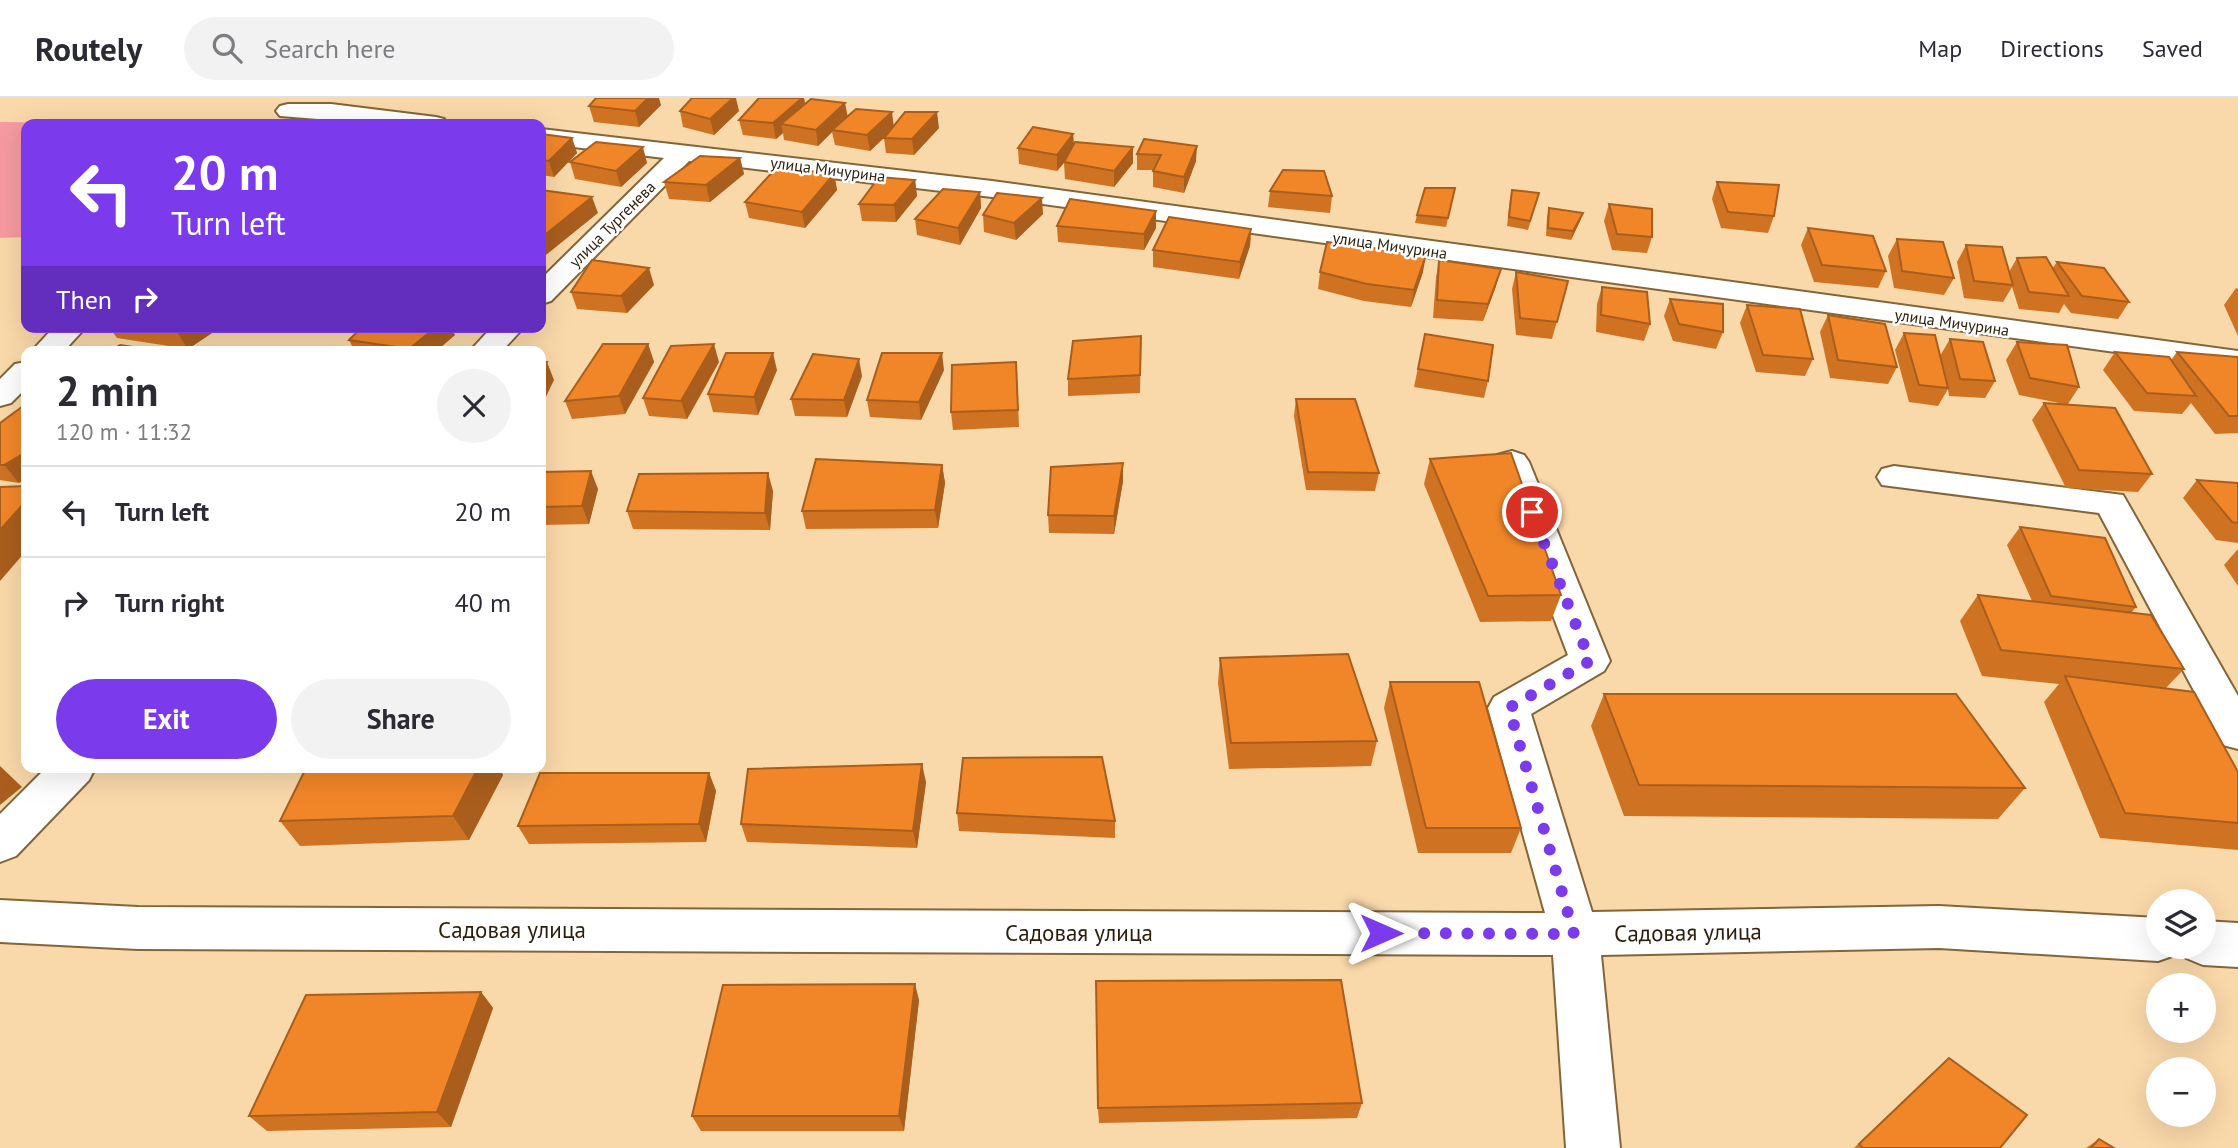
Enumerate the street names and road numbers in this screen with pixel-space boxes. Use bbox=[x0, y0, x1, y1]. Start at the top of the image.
street label: улица Мичурина bbox=[769, 152, 887, 186]
street label: улица Тургенева bbox=[565, 177, 659, 271]
street label: улица Мичурина bbox=[1331, 227, 1449, 263]
street label: улица Мичурина bbox=[1893, 304, 2011, 340]
street label: Садовая улица bbox=[438, 915, 586, 944]
street label: Садовая улица bbox=[1614, 916, 1762, 948]
street label: Садовая улица bbox=[1005, 918, 1153, 947]

